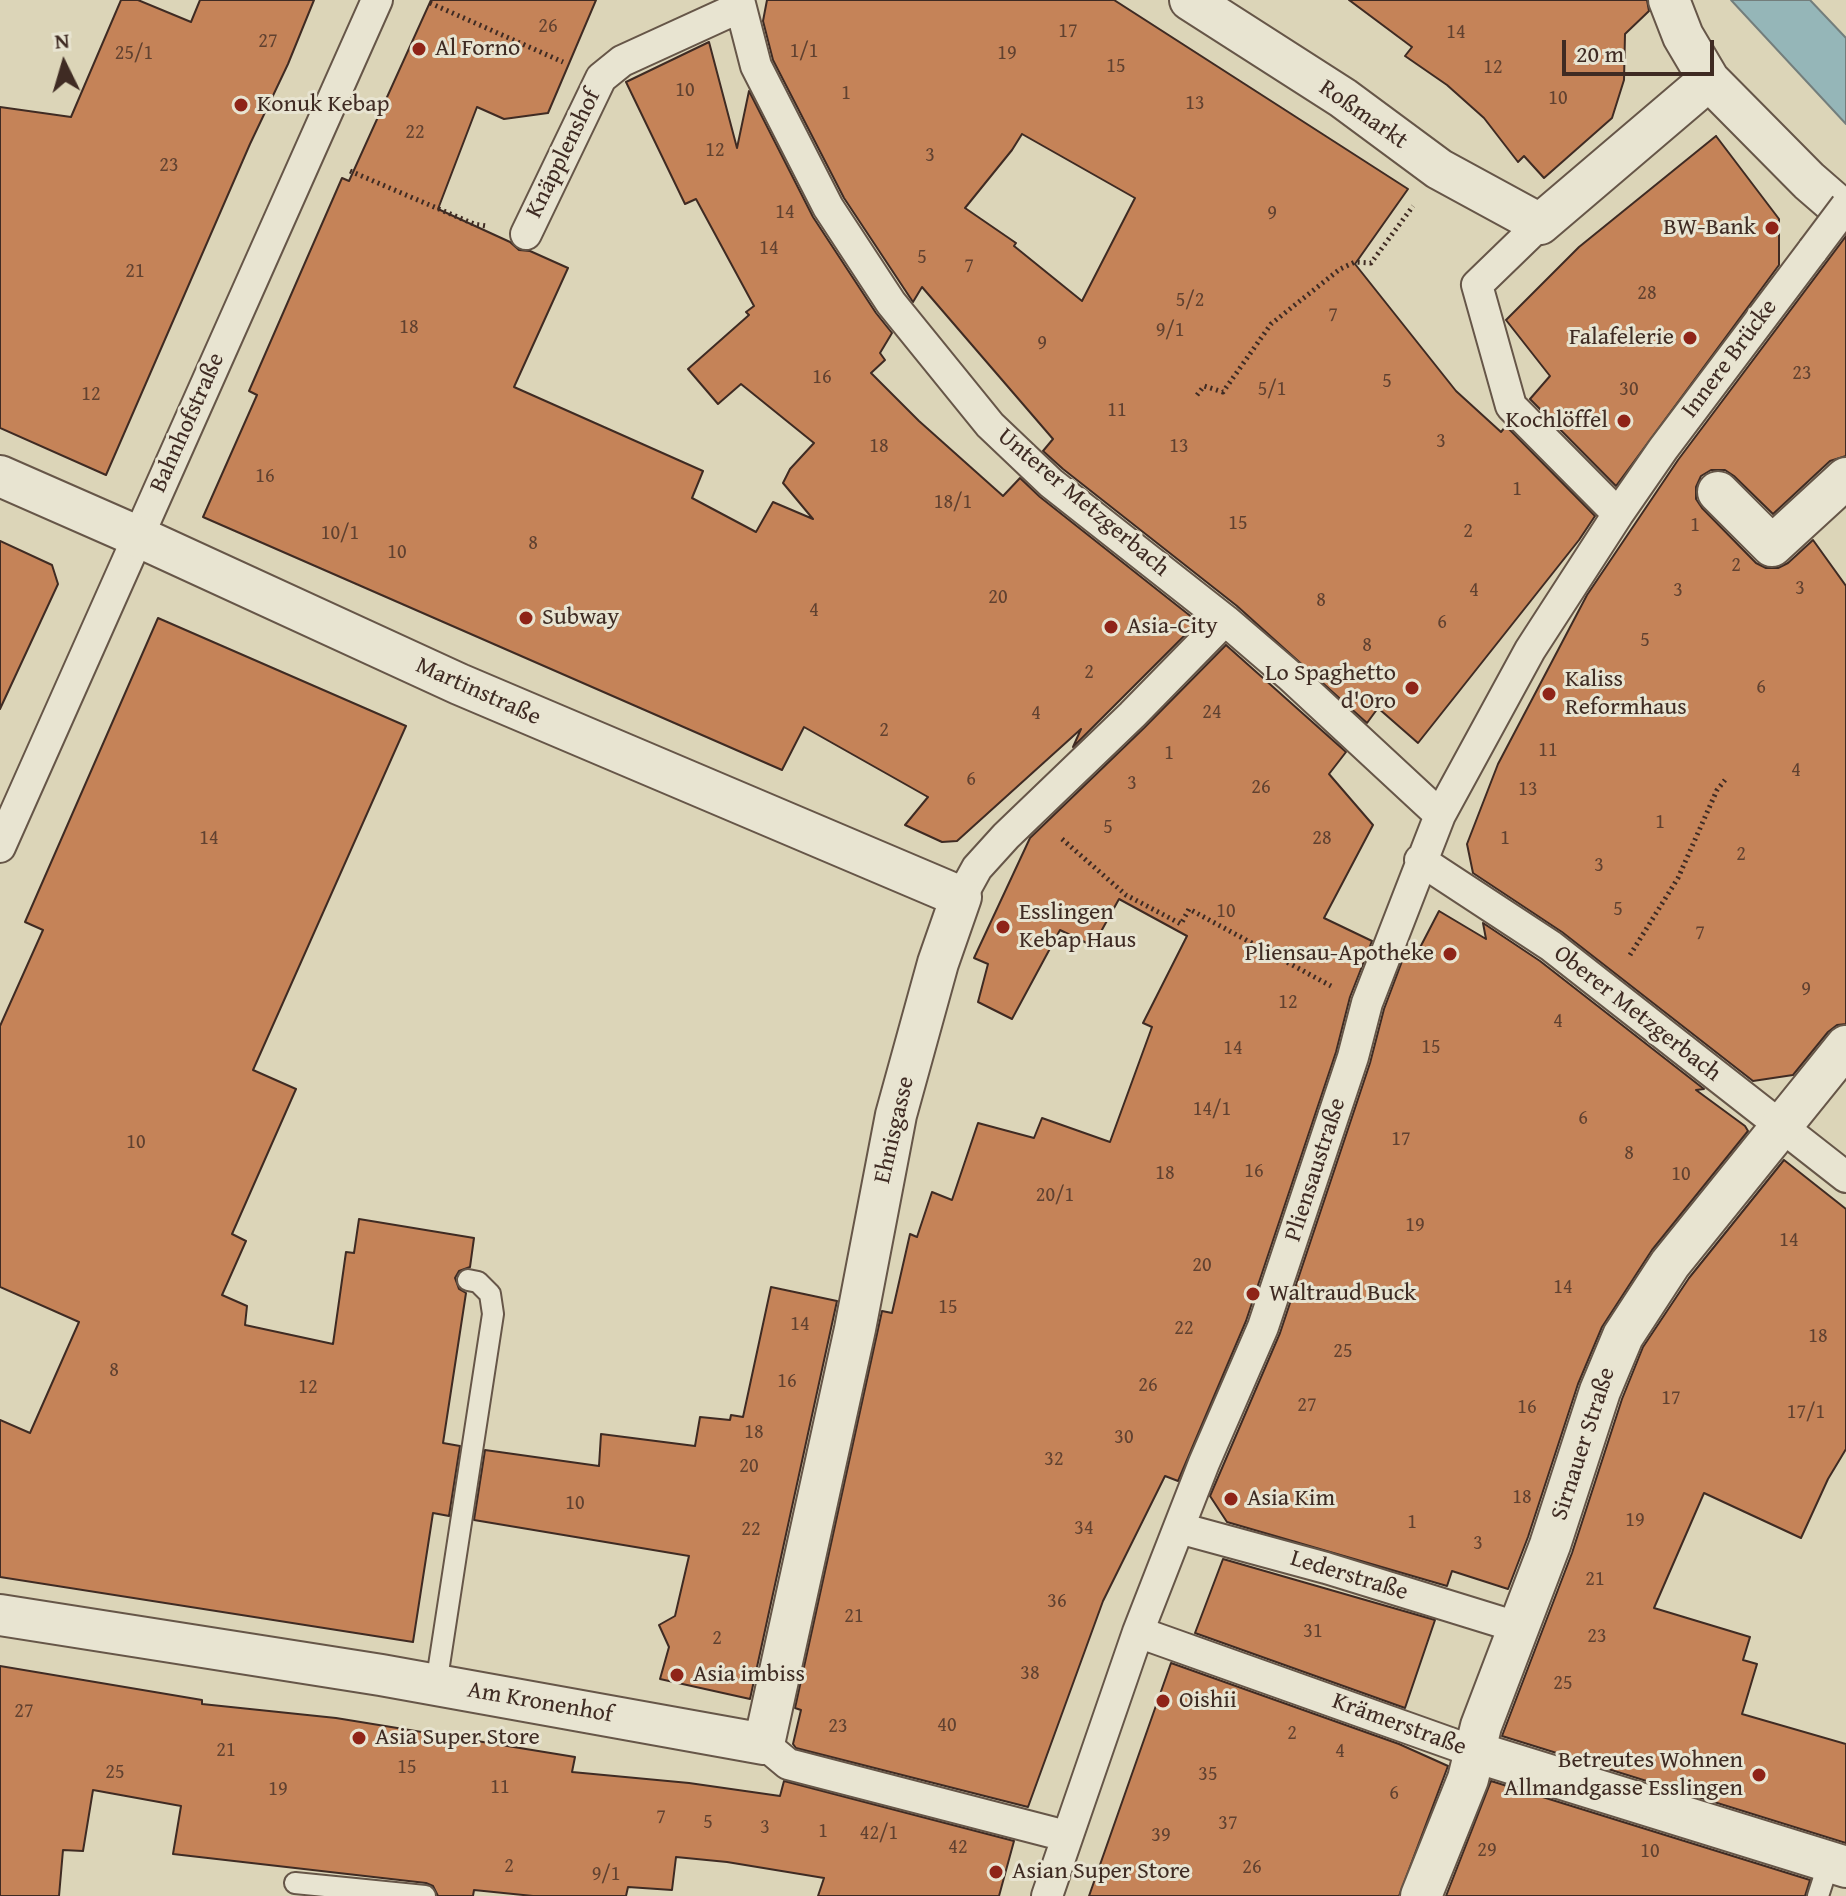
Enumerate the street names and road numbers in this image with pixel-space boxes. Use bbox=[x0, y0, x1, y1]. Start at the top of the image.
street label: Roßmarkt bbox=[1313, 74, 1413, 156]
street label: Knäpplenshof bbox=[521, 85, 607, 223]
street label: Innere Brücke bbox=[1676, 294, 1784, 424]
street label: Bahnhofstraße bbox=[144, 349, 232, 497]
street label: Unterer Metzgerbach bbox=[991, 423, 1175, 583]
street label: Martinstraße bbox=[411, 652, 545, 732]
street label: Oberer Metzgerbach bbox=[1547, 940, 1727, 1088]
street label: Ehnisgasse bbox=[869, 1074, 921, 1186]
street label: Pliensaustraße bbox=[1279, 1095, 1353, 1245]
street label: Sirnauer Straße bbox=[1546, 1364, 1622, 1524]
street label: Lederstraße bbox=[1287, 1545, 1411, 1607]
street label: Am Kronenhof bbox=[465, 1676, 615, 1730]
street label: Krämerstraße bbox=[1328, 1687, 1470, 1763]

